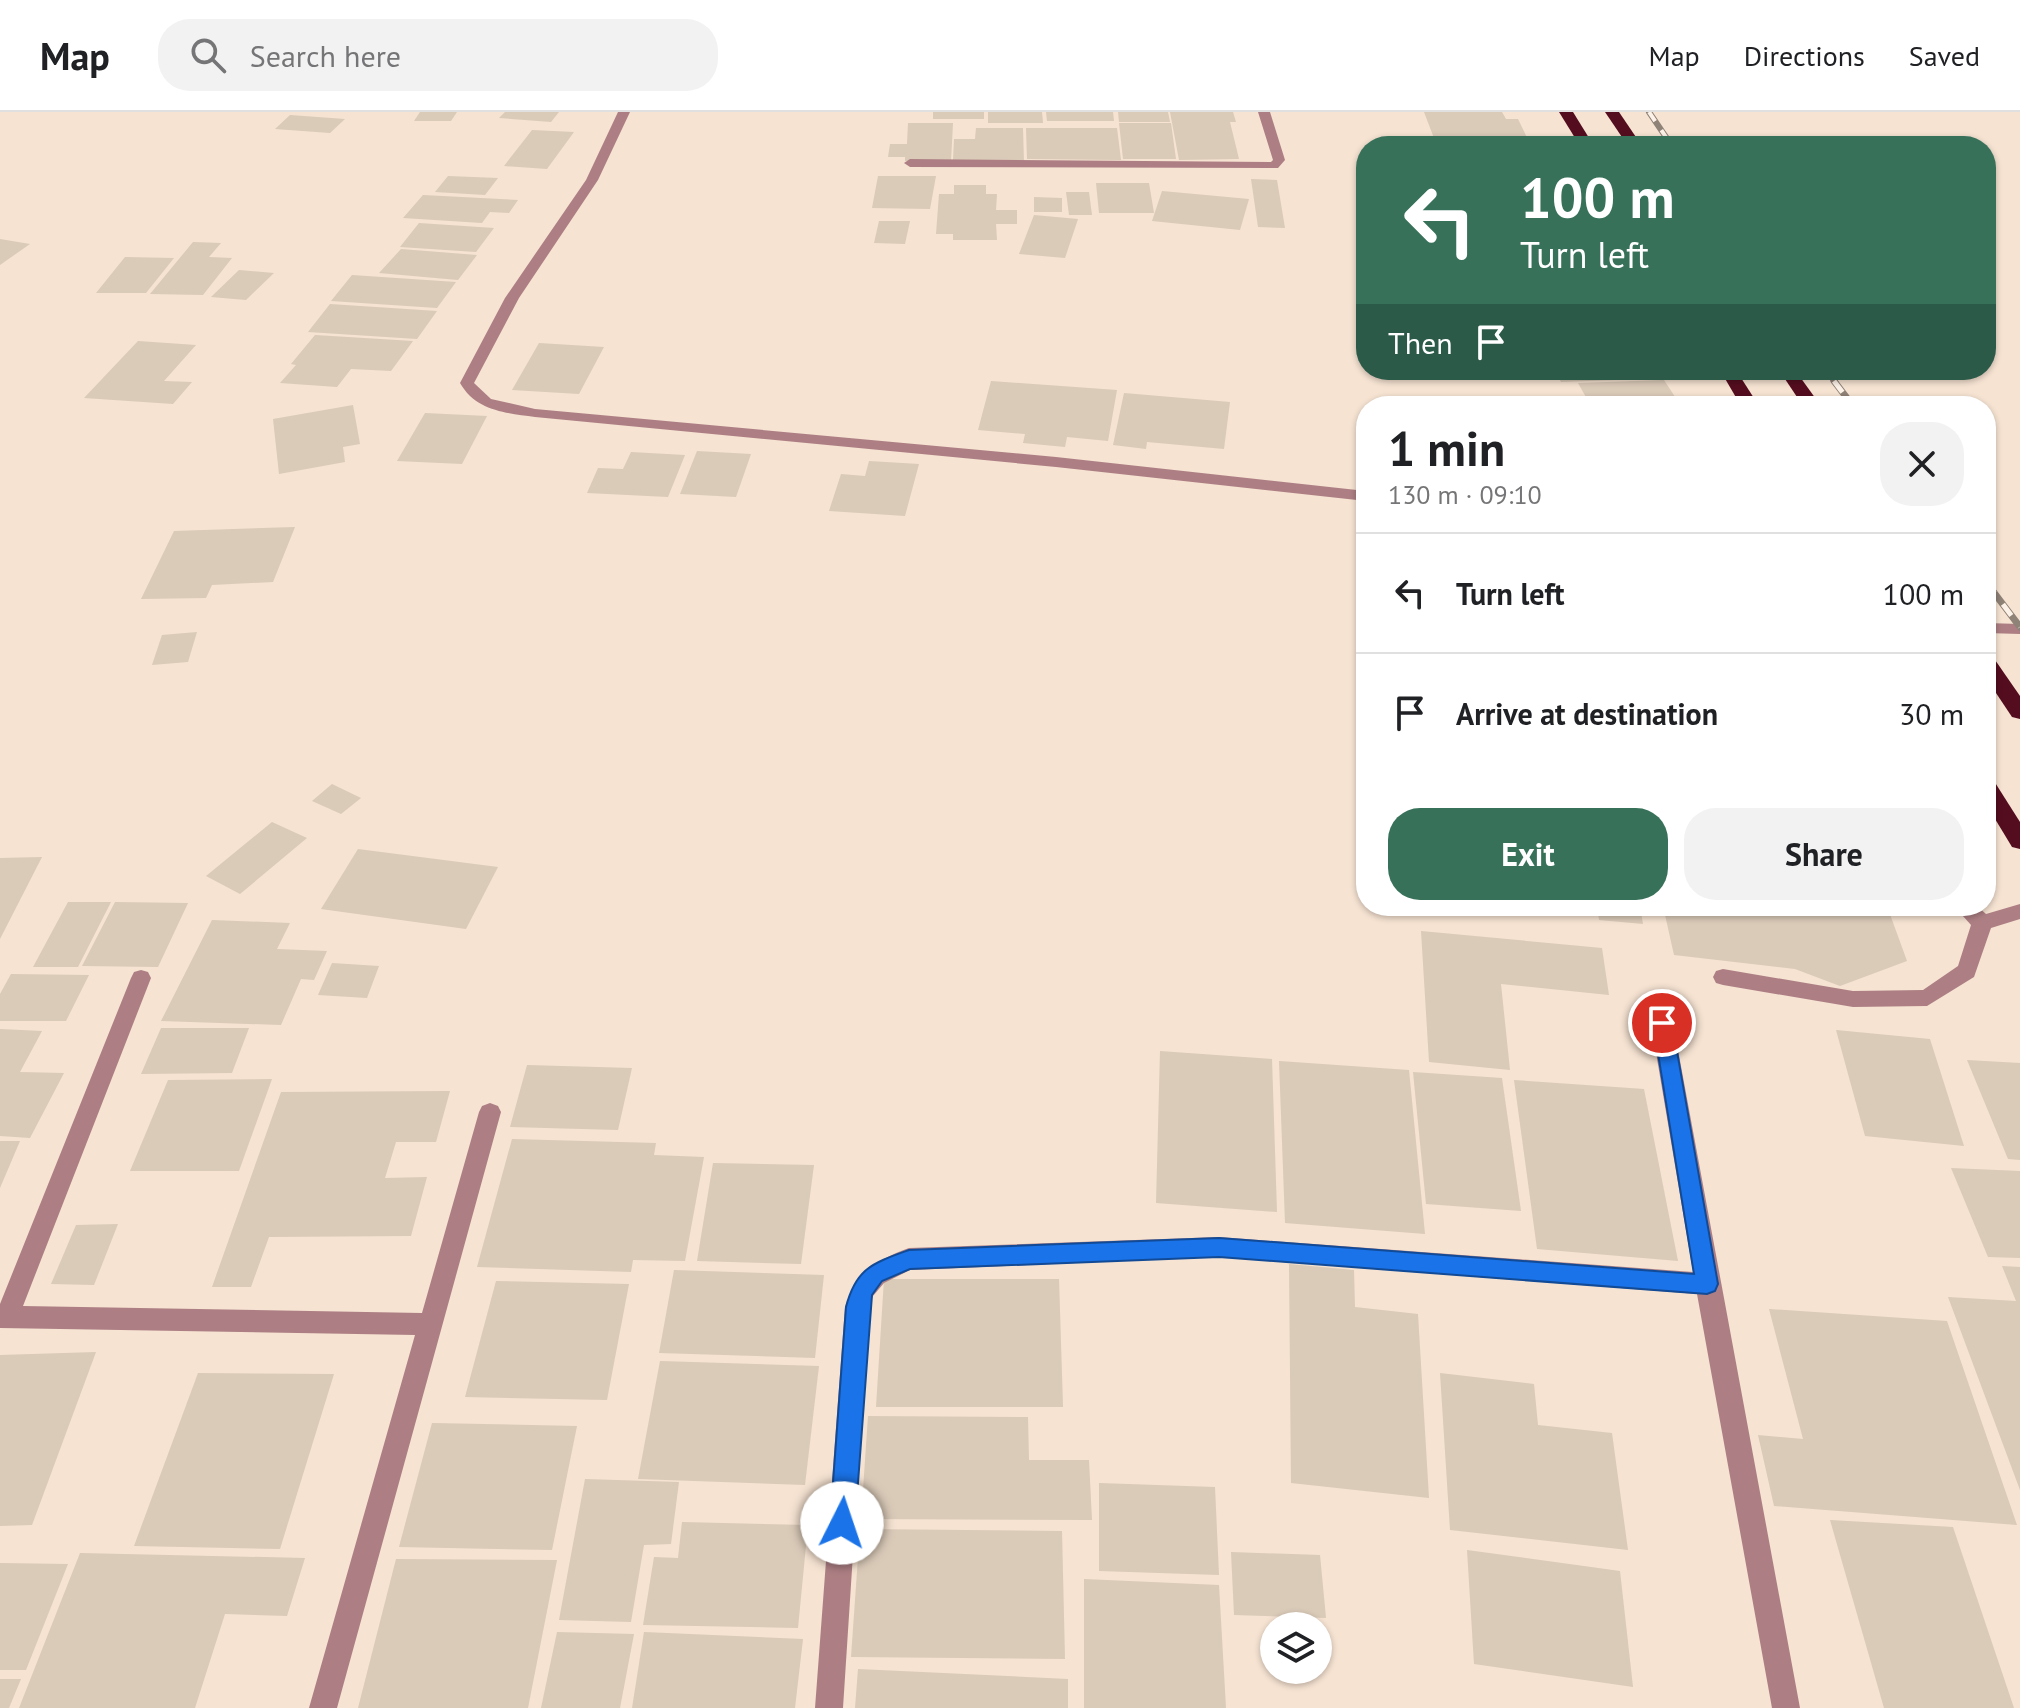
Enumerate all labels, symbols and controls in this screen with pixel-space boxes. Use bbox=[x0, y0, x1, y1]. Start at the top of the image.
search box bbox=[158, 19, 718, 91]
text: Map bbox=[40, 31, 110, 80]
icon: search bbox=[186, 33, 230, 77]
text: Search here bbox=[250, 36, 401, 75]
text: Map bbox=[1649, 37, 1700, 74]
text: Directions bbox=[1744, 37, 1865, 74]
text: Saved bbox=[1909, 37, 1980, 74]
text: 100 m bbox=[1520, 161, 1675, 233]
icon: left bbox=[1388, 168, 1492, 272]
text: Turn left bbox=[1520, 231, 1649, 278]
icon: arrive bbox=[1469, 320, 1513, 364]
text: Then bbox=[1388, 323, 1453, 362]
text: 1 min bbox=[1388, 417, 1505, 479]
button: close bbox=[1880, 422, 1964, 506]
text: 130 m · 09:10 bbox=[1388, 478, 1542, 511]
icon: left bbox=[1388, 571, 1432, 615]
text: Turn left bbox=[1456, 574, 1564, 613]
text: 100 m bbox=[1883, 574, 1964, 613]
icon: arrive bbox=[1388, 691, 1432, 735]
text: Arrive at destination bbox=[1456, 694, 1718, 733]
text: 30 m bbox=[1899, 694, 1964, 733]
button: Exit bbox=[1388, 808, 1668, 900]
button: Share bbox=[1684, 808, 1964, 900]
pin bbox=[1628, 989, 1696, 1057]
icon: arrive bbox=[1640, 1001, 1684, 1045]
position arrow bbox=[800, 1481, 884, 1565]
map controls bbox=[1260, 1612, 1332, 1684]
button: layers bbox=[1260, 1612, 1332, 1684]

